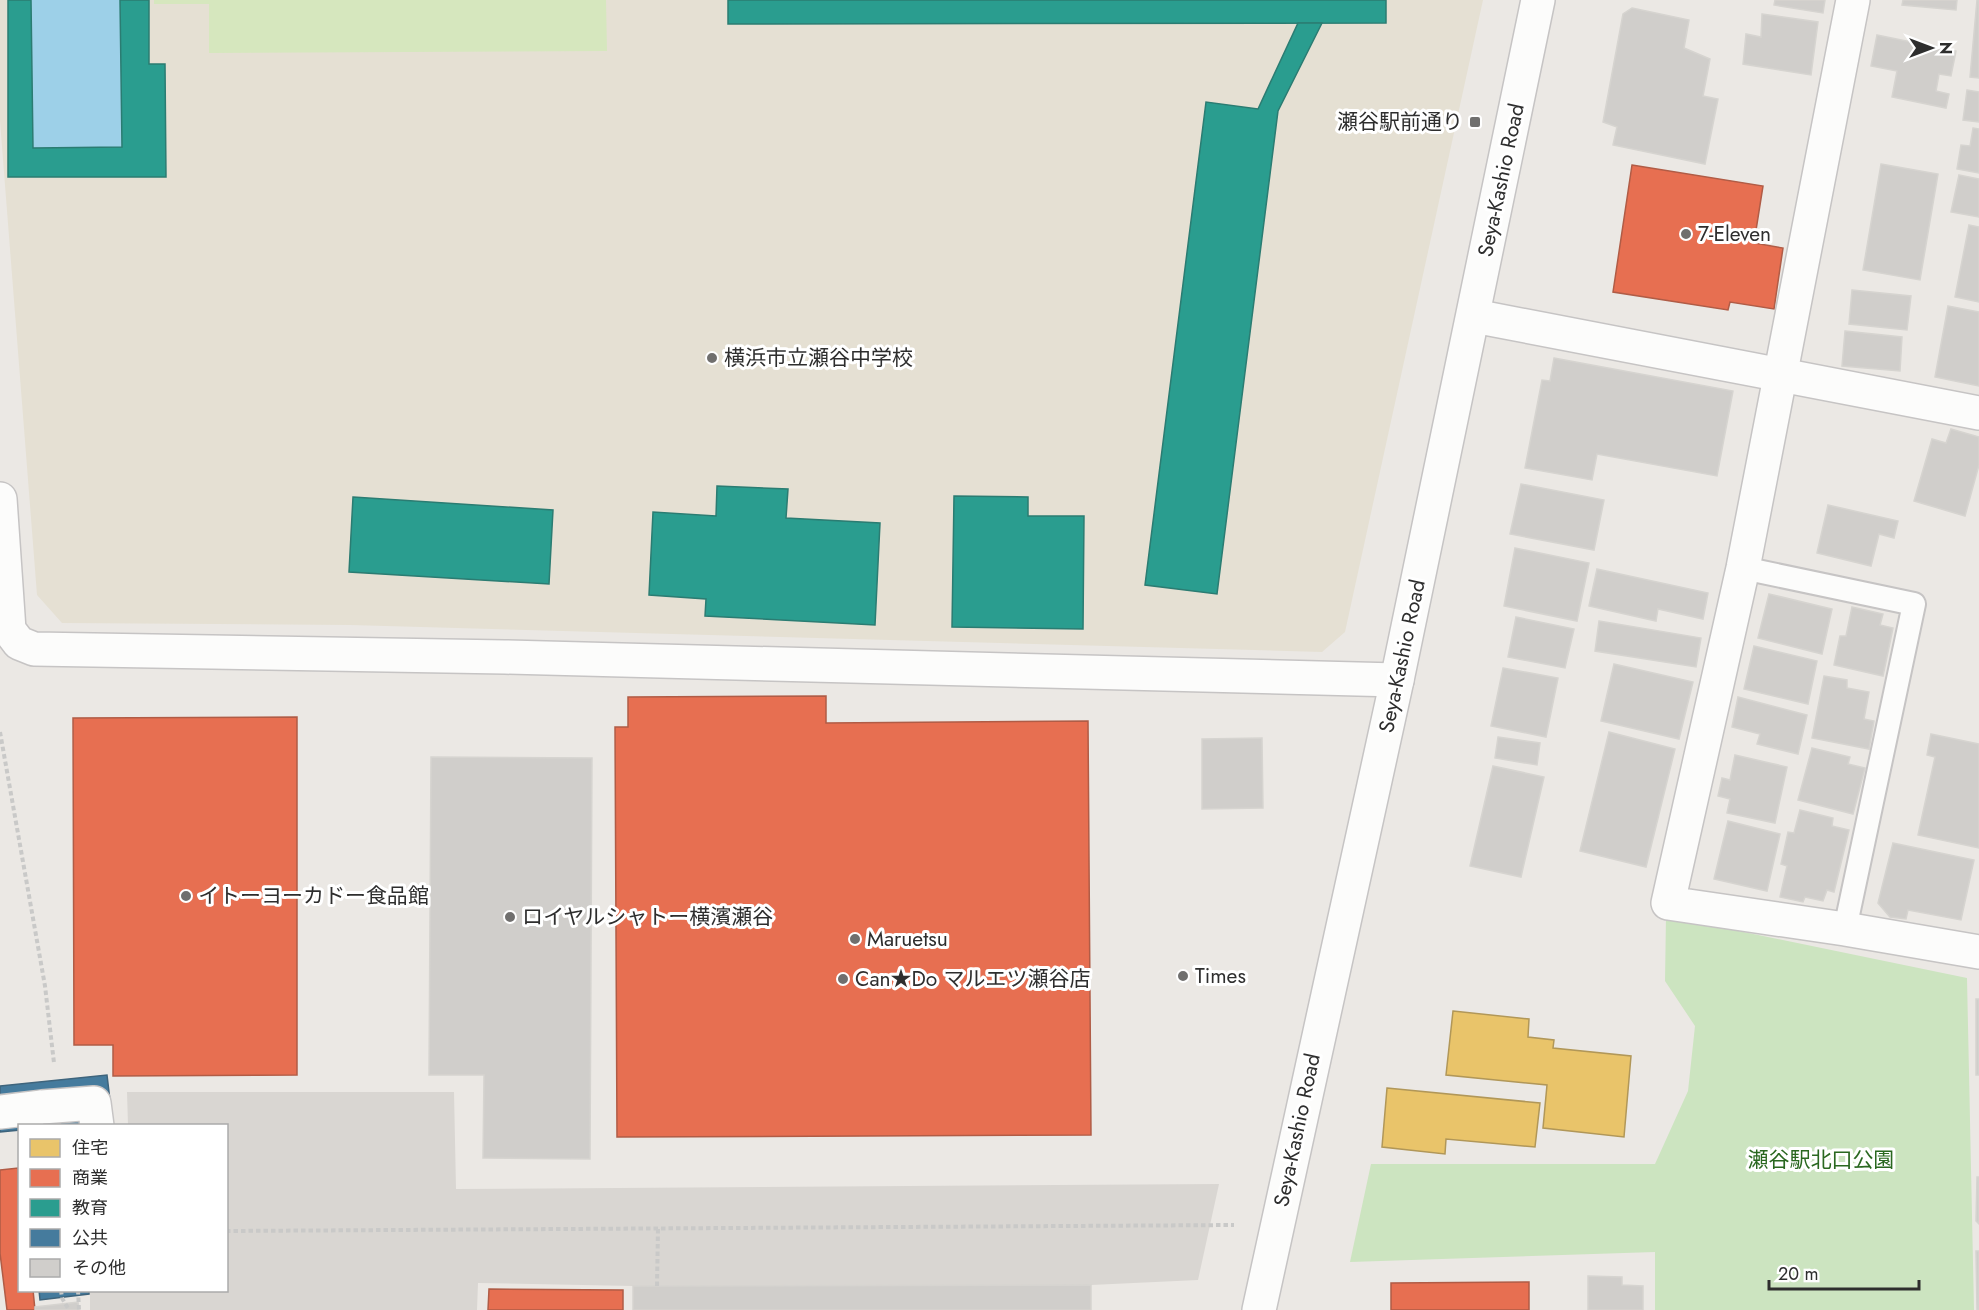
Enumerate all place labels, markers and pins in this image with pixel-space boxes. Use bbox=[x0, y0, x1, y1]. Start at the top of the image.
place label: 瀬谷駅前通り bbox=[1337, 107, 1463, 137]
marker: 瀬谷駅前通り bbox=[1468, 115, 1482, 129]
place label: 7-Eleven bbox=[1698, 219, 1771, 249]
marker: 7-Eleven bbox=[1679, 227, 1693, 241]
place label: 横浜市立瀬谷中学校 bbox=[724, 343, 913, 373]
marker: 横浜市立瀬谷中学校 bbox=[705, 351, 719, 365]
place label: イトーヨーカドー食品館 bbox=[198, 881, 429, 911]
marker: イトーヨーカドー食品館 bbox=[179, 889, 193, 903]
place label: ロイヤルシャトー横濱瀬谷 bbox=[522, 902, 773, 932]
marker: ロイヤルシャトー横濱瀬谷 bbox=[503, 910, 517, 924]
place label: Maruetsu bbox=[867, 924, 948, 954]
marker: Maruetsu bbox=[848, 932, 862, 946]
place label: Times bbox=[1195, 961, 1246, 991]
place label: Can★Do マルエツ瀬谷店 bbox=[855, 964, 1091, 994]
marker: Times bbox=[1176, 969, 1190, 983]
marker: Can★Do マルエツ瀬谷店 bbox=[836, 972, 850, 986]

